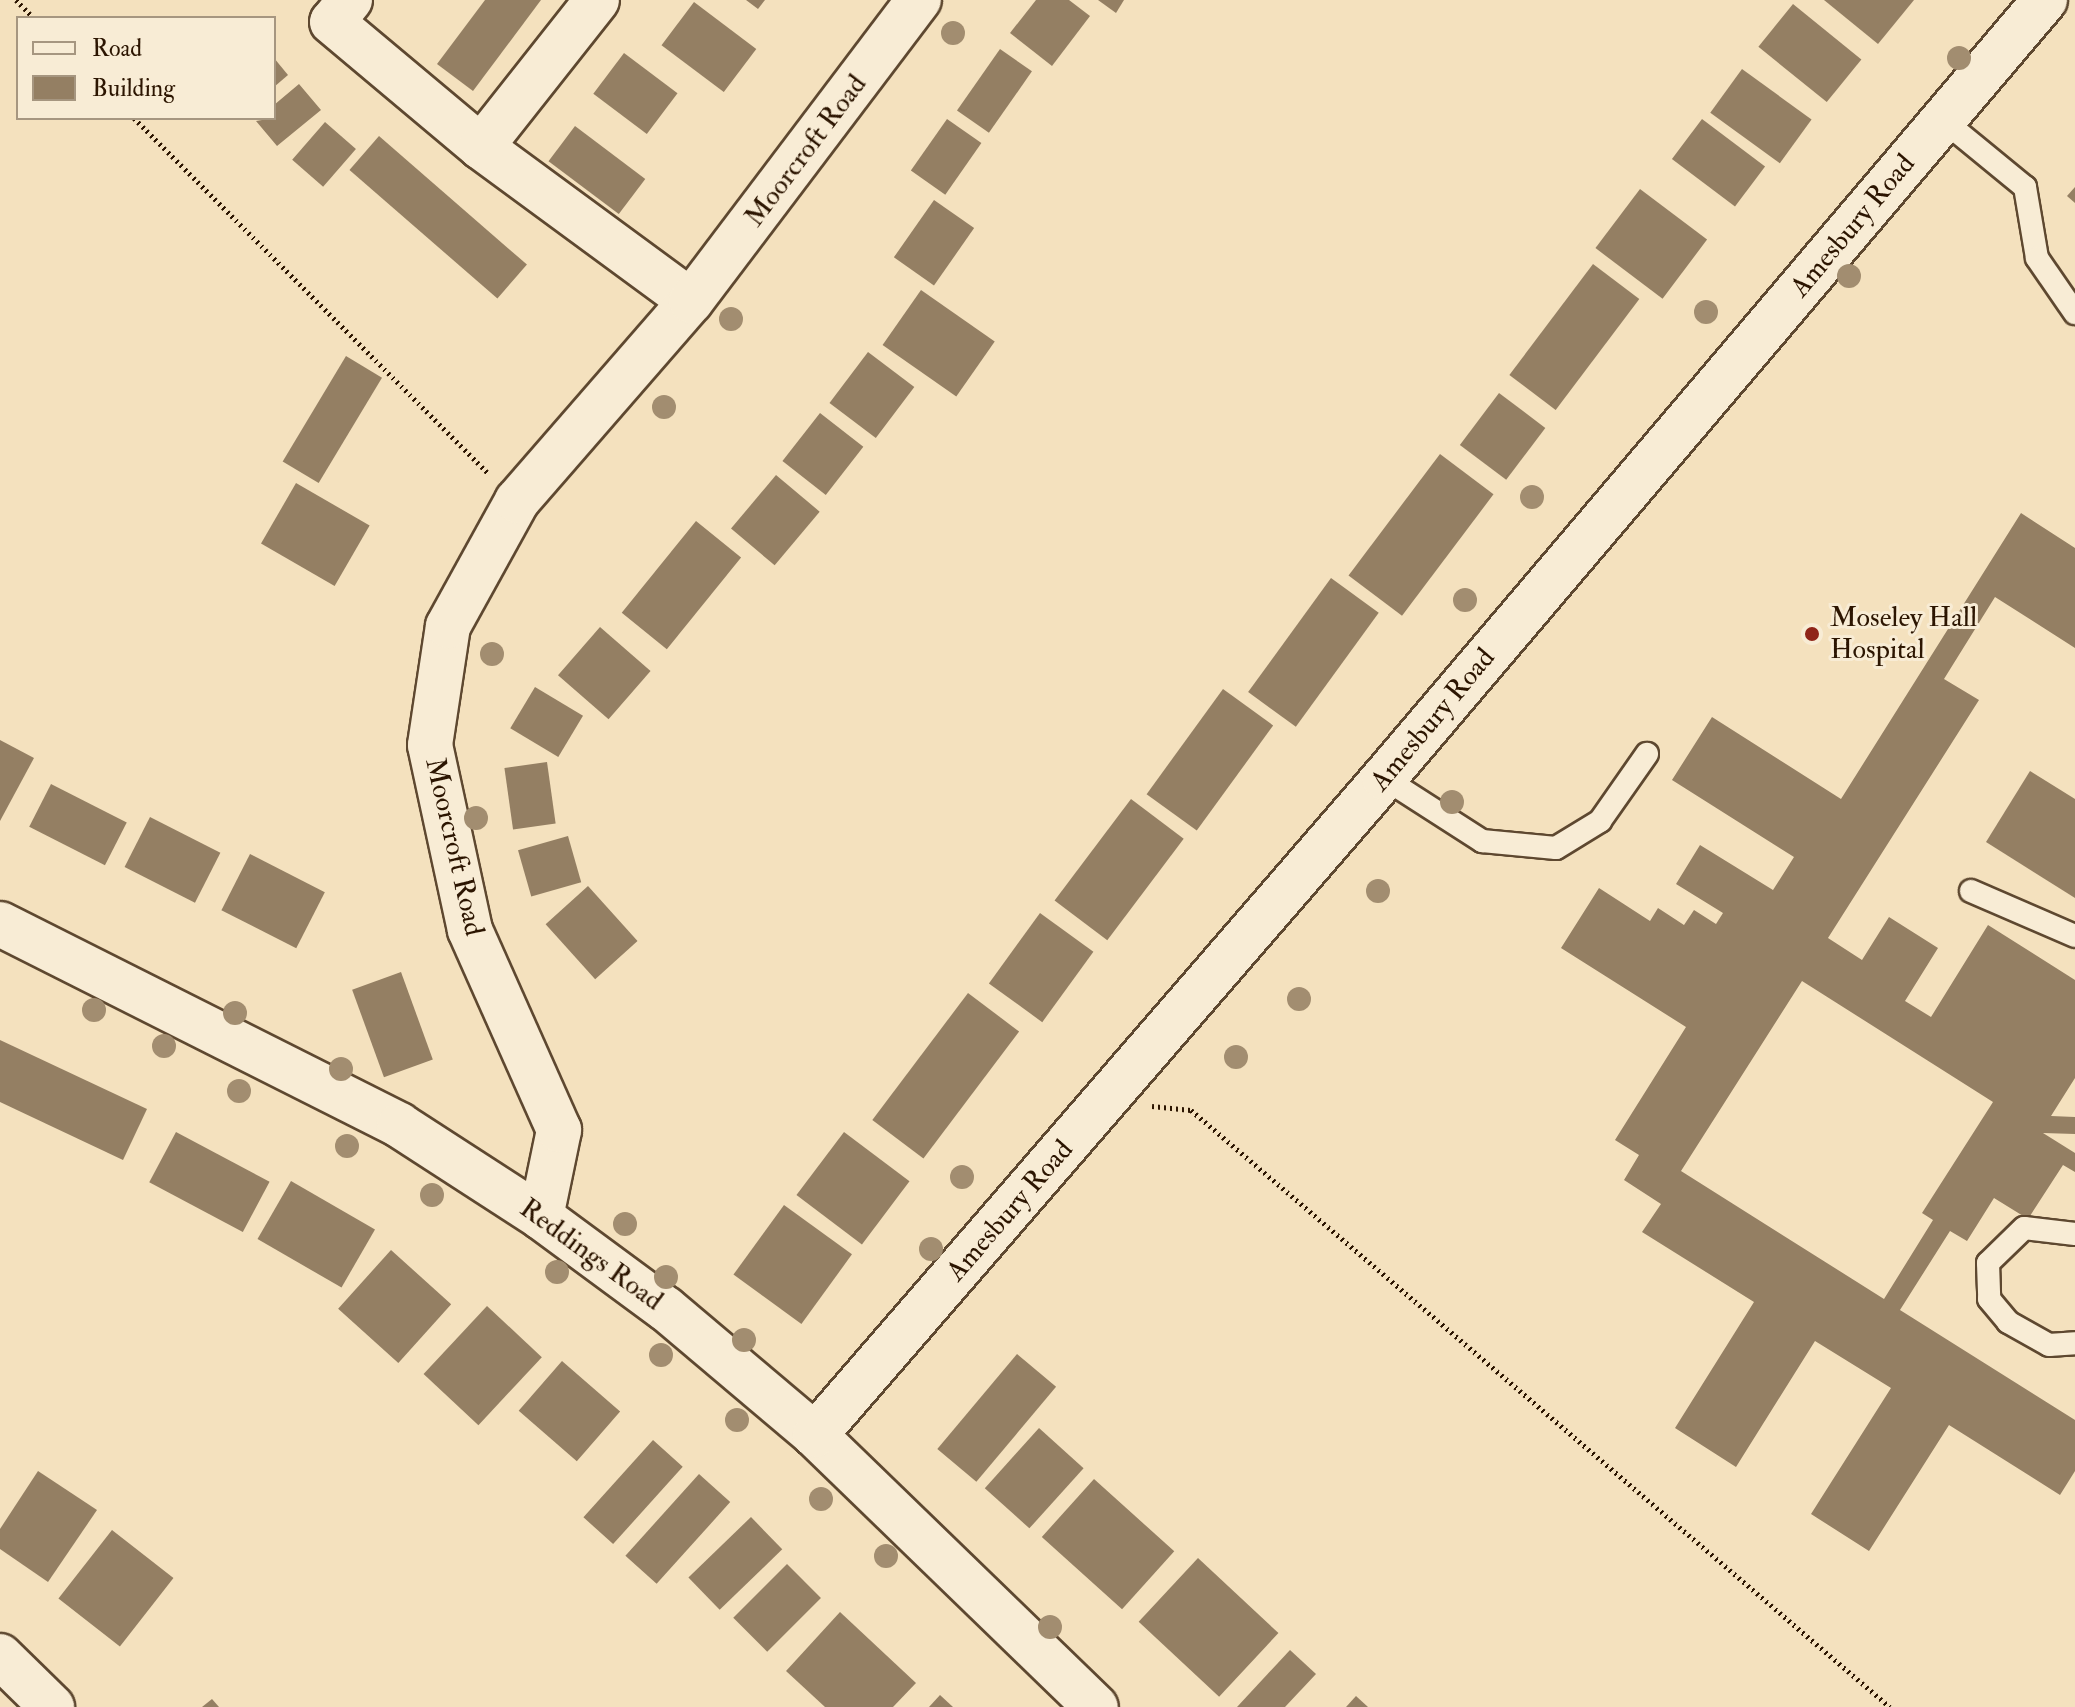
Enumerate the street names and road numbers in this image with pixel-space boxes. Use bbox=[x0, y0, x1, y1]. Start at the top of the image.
street label: Moorcroft Road bbox=[738, 68, 874, 234]
street label: Amesbury Road bbox=[1784, 148, 1922, 304]
street label: Amesbury Road bbox=[1364, 642, 1502, 798]
street label: Moorcroft Road bbox=[417, 755, 491, 939]
street label: Amesbury Road bbox=[940, 1134, 1080, 1288]
street label: Reddings Road bbox=[513, 1192, 669, 1318]

